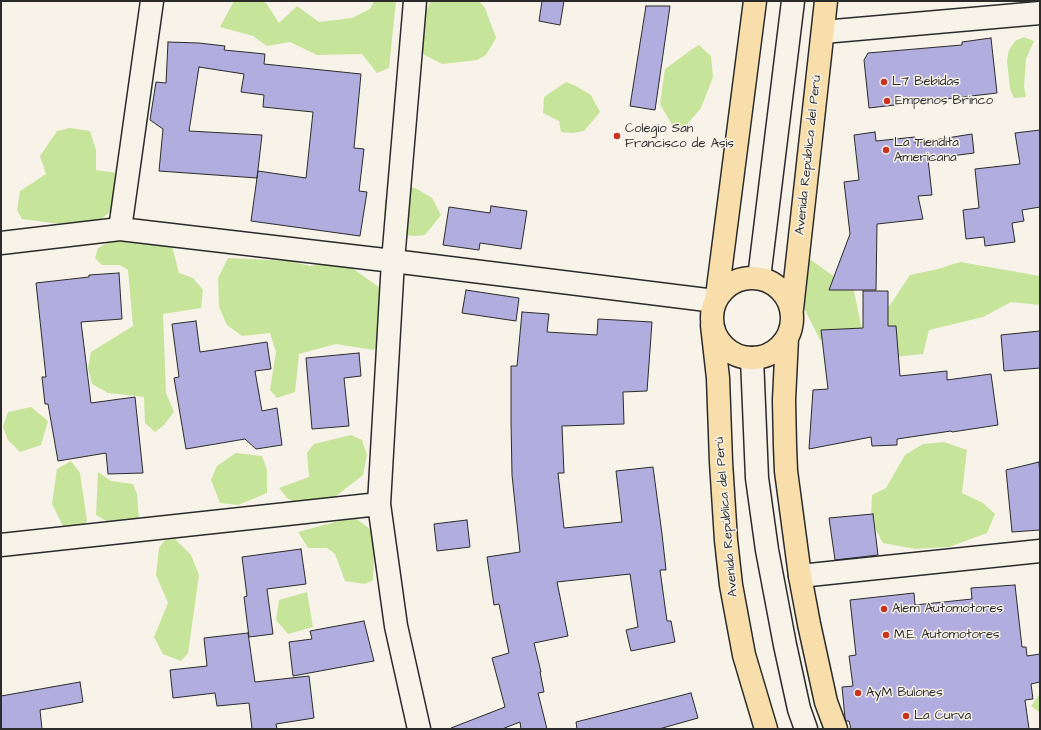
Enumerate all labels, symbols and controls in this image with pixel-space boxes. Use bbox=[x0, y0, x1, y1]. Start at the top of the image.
street label: Avenida República del Perú bbox=[793, 74, 825, 236]
place label: L7 Bebidas bbox=[892, 74, 960, 90]
marker: L7 Bebidas bbox=[879, 77, 889, 87]
place label: Empenos Brinco bbox=[895, 93, 993, 109]
marker: Empenos Brinco bbox=[882, 96, 892, 106]
place label: Colegio San Francisco de Asis bbox=[625, 121, 734, 152]
marker: Colegio San Francisco de Asis bbox=[612, 131, 622, 141]
place label: La Tiendita Americana bbox=[894, 135, 959, 166]
marker: La Tiendita Americana bbox=[881, 145, 891, 155]
street label: Avenida República del Perú bbox=[712, 436, 742, 598]
place label: Alem Automotores bbox=[892, 601, 1003, 617]
marker: Alem Automotores bbox=[879, 604, 889, 614]
place label: M.E. Automotores bbox=[894, 627, 1000, 643]
marker: M.E. Automotores bbox=[881, 630, 891, 640]
place label: AyM Bulones bbox=[866, 685, 943, 701]
marker: AyM Bulones bbox=[853, 688, 863, 698]
place label: La Curva bbox=[914, 708, 971, 724]
marker: La Curva bbox=[901, 711, 911, 721]

